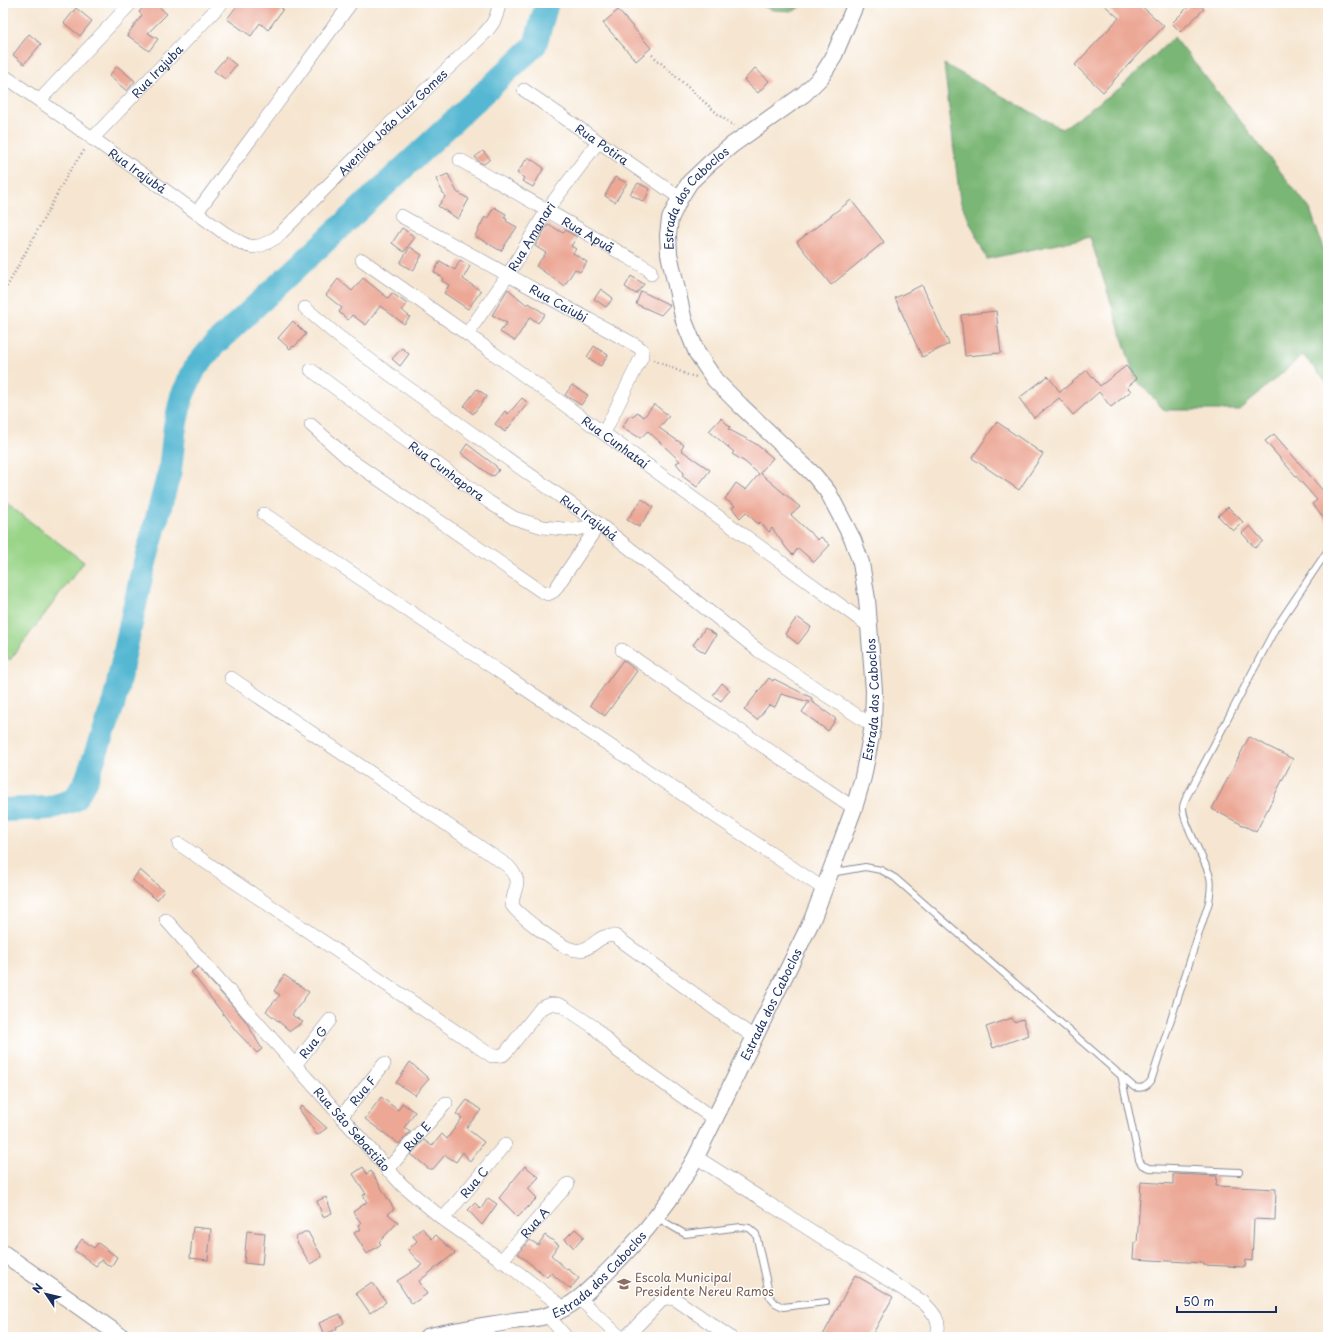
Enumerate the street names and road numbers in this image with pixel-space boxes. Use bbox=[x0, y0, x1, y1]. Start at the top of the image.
street label: Rua Irajuba bbox=[127, 40, 187, 102]
street label: Avenida João Luiz Gomes bbox=[334, 65, 451, 179]
street label: Rua Potira bbox=[572, 119, 633, 169]
street label: Estrada dos Caboclos bbox=[659, 142, 733, 251]
street label: Rua Irajubá bbox=[105, 143, 171, 198]
street label: Rua Amanari bbox=[503, 198, 559, 274]
street label: Rua Apuã bbox=[558, 212, 618, 257]
street label: Rua Caiubi bbox=[526, 280, 591, 326]
street label: Rua Cunhataí bbox=[578, 411, 653, 473]
street label: Rua Cunhapora bbox=[405, 437, 489, 505]
street label: Rua Irajubá bbox=[557, 490, 622, 545]
street label: Estrada dos Caboclos bbox=[857, 637, 883, 762]
street label: Estrada dos Caboclos bbox=[736, 945, 806, 1063]
street label: Rua G bbox=[294, 1022, 331, 1062]
street label: Rua F bbox=[345, 1072, 380, 1109]
street label: Rua São Sebastião bbox=[310, 1083, 395, 1175]
street label: Rua E bbox=[399, 1118, 435, 1155]
street label: Rua C bbox=[455, 1163, 492, 1202]
street label: Rua A bbox=[516, 1203, 553, 1242]
street label: Estrada dos Caboclos bbox=[549, 1227, 651, 1322]

